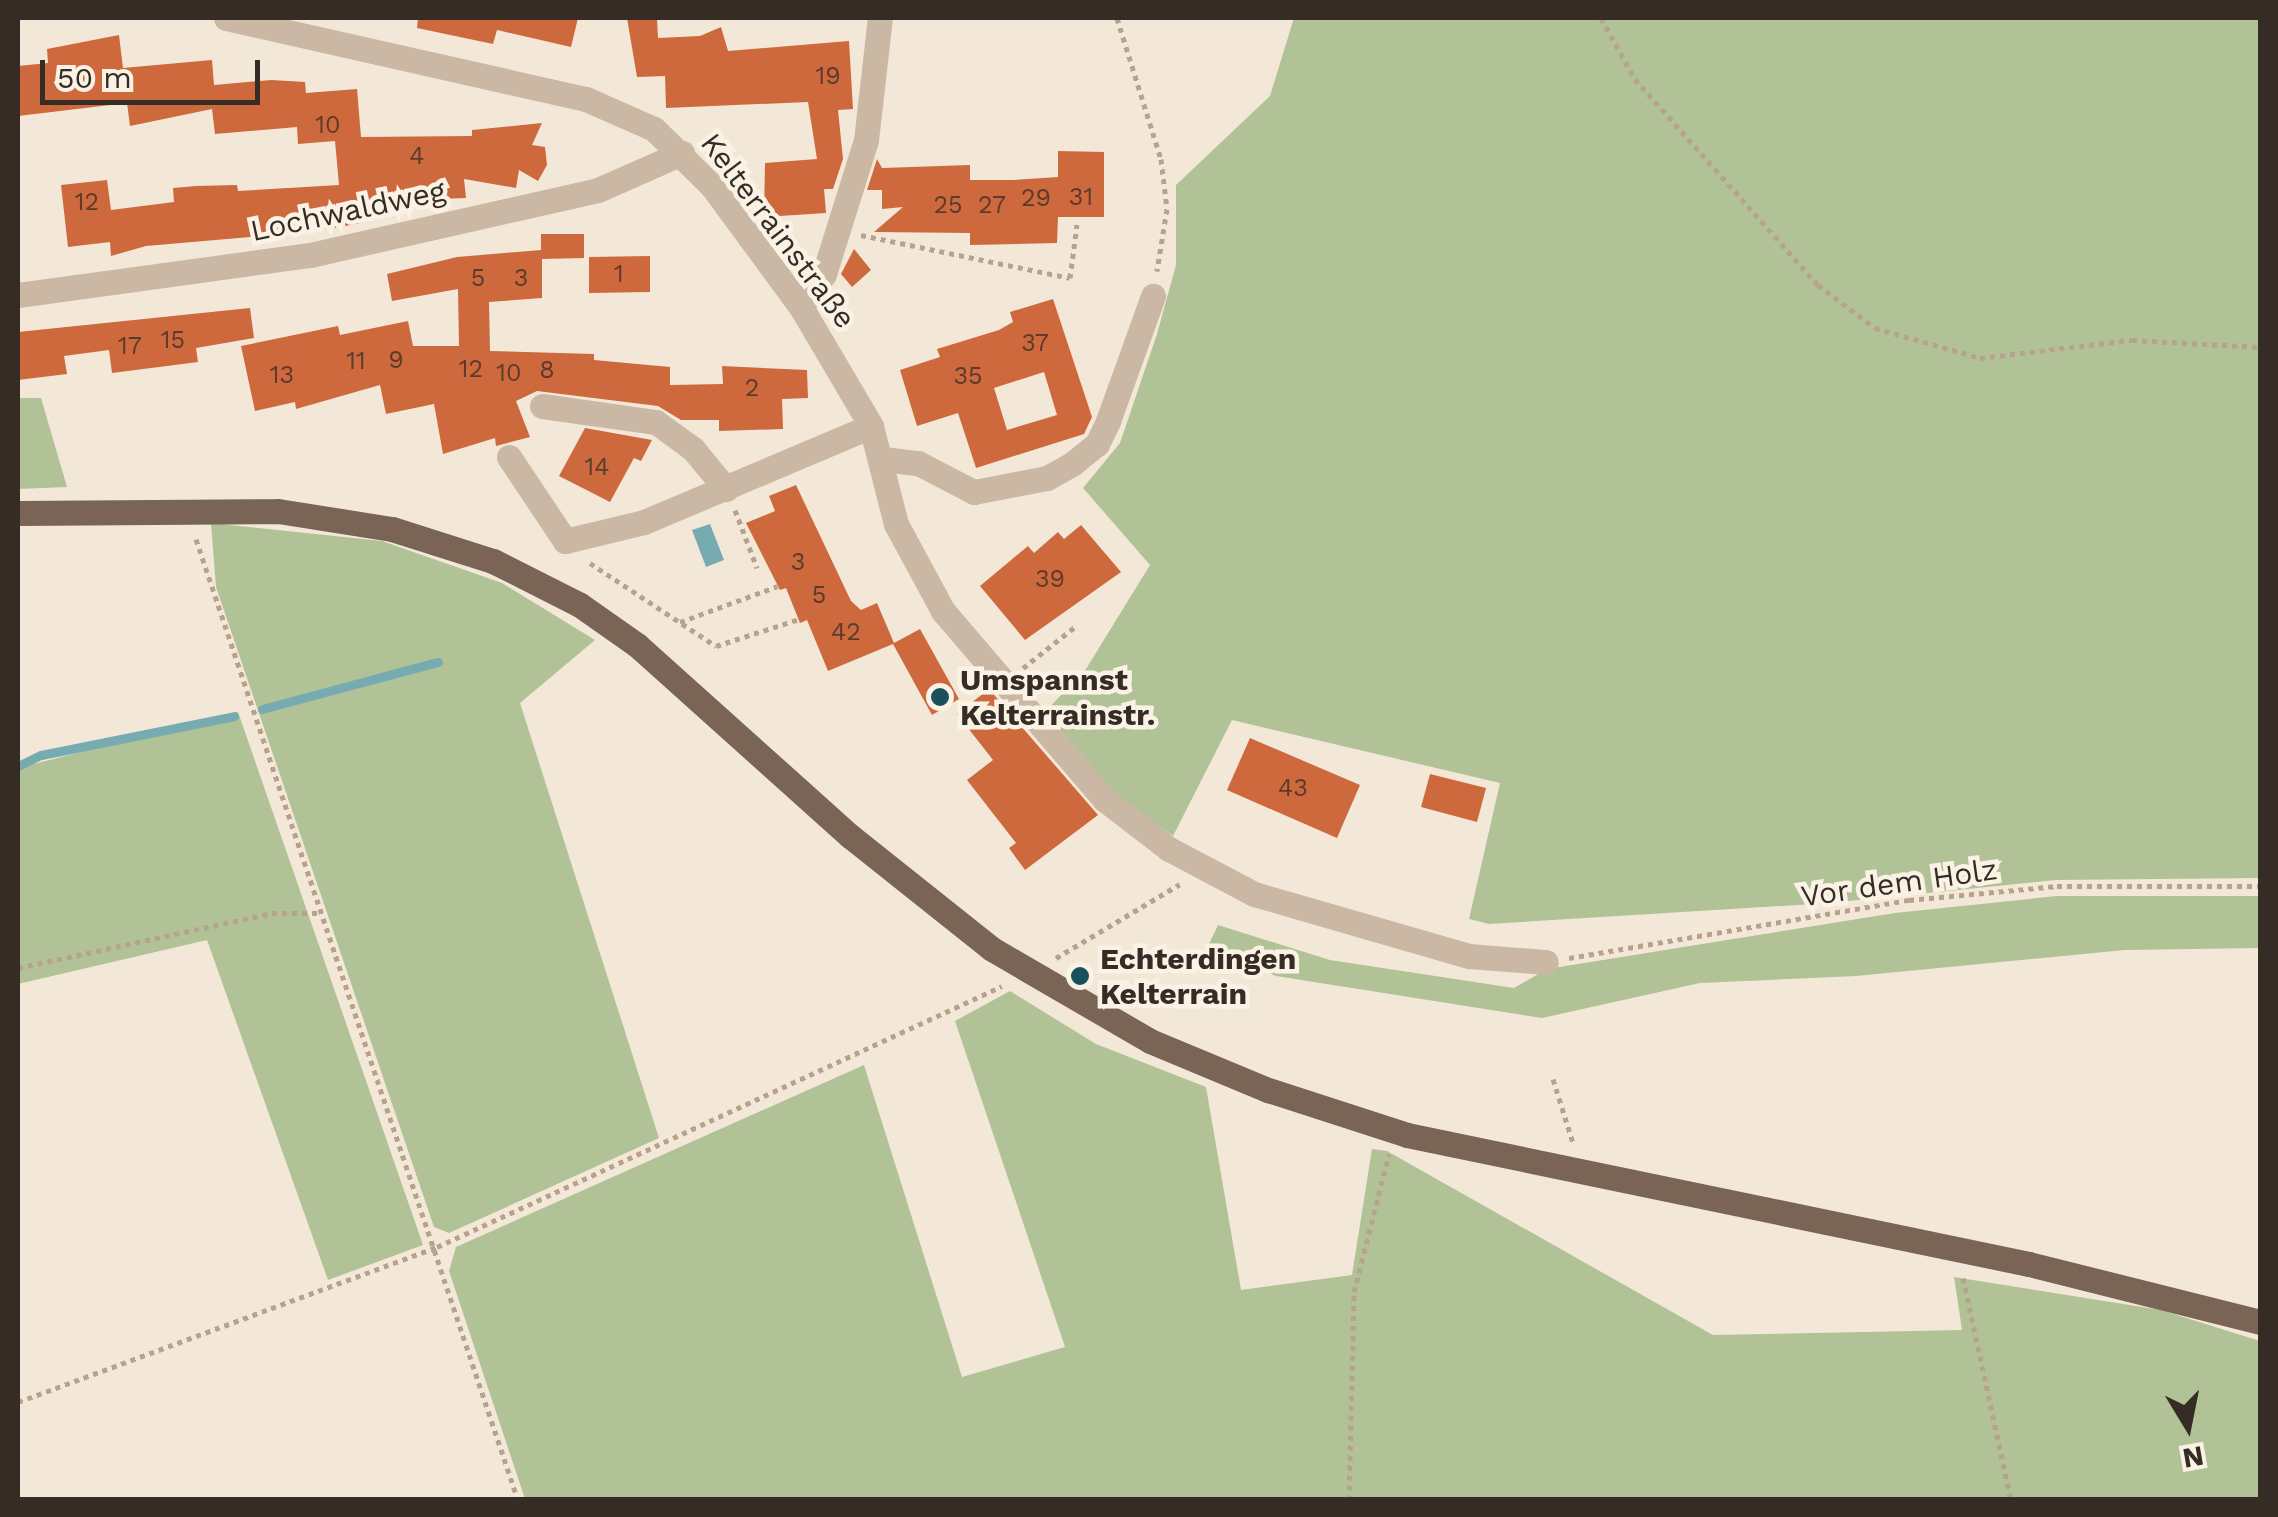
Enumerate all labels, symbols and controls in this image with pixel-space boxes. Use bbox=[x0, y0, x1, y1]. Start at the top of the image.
scale bar bbox=[45, 40, 265, 102]
text: 50 m bbox=[57, 60, 132, 95]
house number: 19 bbox=[815, 61, 841, 91]
house number: 10 bbox=[315, 110, 341, 140]
street label: Kelterrainstraße bbox=[693, 126, 863, 336]
house number: 4 bbox=[409, 141, 425, 171]
street label: Lochwaldweg bbox=[247, 173, 449, 249]
house number: 31 bbox=[1069, 182, 1093, 212]
house number: 29 bbox=[1021, 183, 1051, 213]
house number: 12 bbox=[75, 187, 99, 217]
house number: 25 bbox=[933, 190, 963, 220]
house number: 27 bbox=[978, 190, 1006, 220]
house number: 1 bbox=[614, 259, 624, 289]
house number: 5 bbox=[471, 263, 485, 293]
house number: 3 bbox=[514, 263, 528, 293]
house number: 15 bbox=[161, 325, 185, 355]
house number: 37 bbox=[1021, 328, 1049, 358]
house number: 17 bbox=[118, 331, 142, 361]
house number: 9 bbox=[388, 345, 404, 375]
house number: 11 bbox=[346, 346, 366, 376]
house number: 12 bbox=[459, 354, 483, 384]
house number: 8 bbox=[539, 355, 555, 385]
house number: 10 bbox=[496, 358, 522, 388]
house number: 13 bbox=[270, 360, 294, 390]
house number: 35 bbox=[953, 361, 983, 391]
house number: 2 bbox=[745, 373, 759, 403]
house number: 14 bbox=[584, 452, 610, 482]
house number: 3 bbox=[791, 547, 805, 577]
house number: 39 bbox=[1035, 564, 1065, 594]
house number: 5 bbox=[812, 580, 826, 610]
house number: 42 bbox=[831, 617, 861, 647]
place label: Umspannst Kelterrainstr. bbox=[960, 662, 1156, 732]
marker: Umspannst Kelterrainstr. bbox=[929, 686, 951, 708]
house number: 43 bbox=[1278, 773, 1308, 803]
street label: Vor dem Holz bbox=[1798, 851, 2000, 915]
place label: Echterdingen Kelterrain bbox=[1100, 941, 1296, 1012]
marker: Echterdingen Kelterrain bbox=[1069, 965, 1091, 987]
north arrow bbox=[2138, 1377, 2238, 1477]
text: N bbox=[2180, 1439, 2206, 1475]

